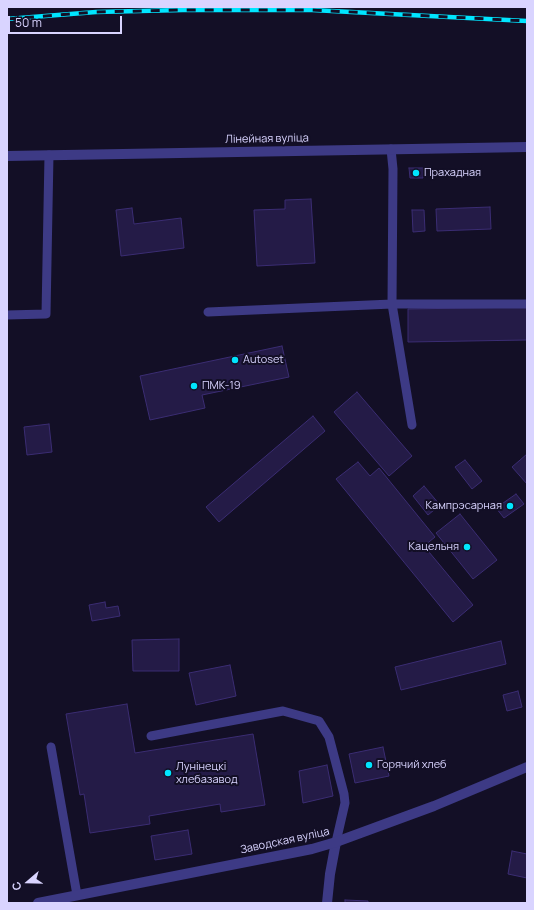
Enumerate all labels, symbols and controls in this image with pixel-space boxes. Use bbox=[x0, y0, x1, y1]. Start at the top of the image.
scale bar bbox=[10, 8, 124, 34]
text: 50 m bbox=[15, 14, 42, 31]
street label: Лінейная вуліца bbox=[225, 132, 309, 146]
place label: Прахадная bbox=[424, 166, 481, 180]
marker: Прахадная bbox=[411, 168, 421, 178]
place label: Autoset bbox=[243, 353, 284, 367]
marker: Autoset bbox=[230, 355, 240, 365]
place label: ПМК-19 bbox=[202, 379, 241, 393]
marker: ПМК-19 bbox=[189, 381, 199, 391]
place label: Кампрэсарная bbox=[426, 499, 502, 513]
marker: Кампрэсарная bbox=[505, 501, 515, 511]
place label: Кацельня bbox=[409, 540, 459, 554]
marker: Кацельня bbox=[462, 542, 472, 552]
place label: Горячий хлеб bbox=[377, 758, 446, 772]
place label: Лунінецкі хлебазавод bbox=[176, 760, 238, 786]
marker: Горячий хлеб bbox=[364, 760, 374, 770]
marker: Лунінецкі хлебазавод bbox=[163, 768, 173, 778]
street label: Заводская вуліца bbox=[239, 825, 331, 857]
north arrow bbox=[8, 862, 48, 902]
text: С bbox=[8, 880, 25, 893]

